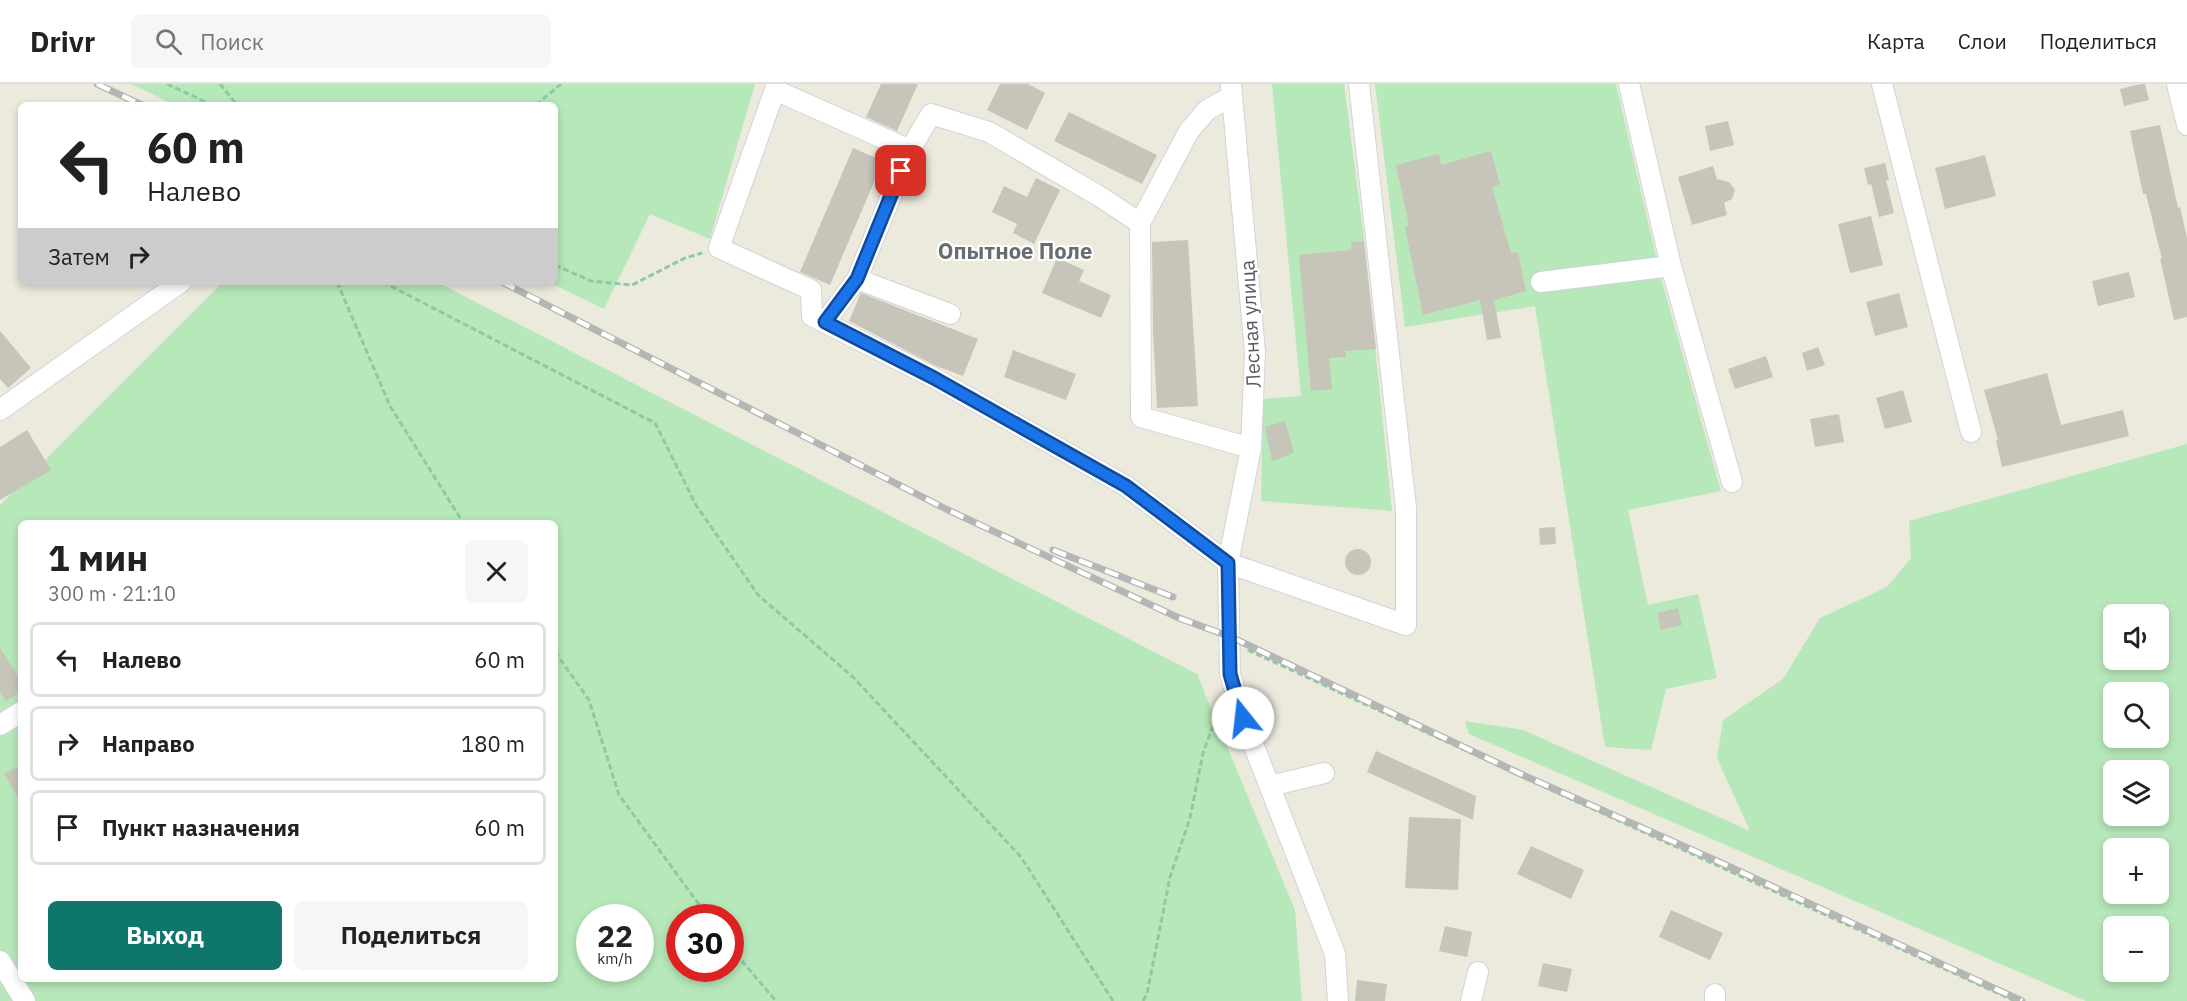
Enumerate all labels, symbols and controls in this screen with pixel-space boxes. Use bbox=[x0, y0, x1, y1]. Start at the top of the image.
search box bbox=[131, 14, 551, 68]
text: Drivr bbox=[30, 23, 95, 60]
icon: search bbox=[152, 25, 185, 58]
text: Поиск bbox=[200, 27, 264, 56]
text: Карта bbox=[1867, 27, 1925, 55]
text: Слои bbox=[1958, 27, 2007, 55]
text: Поделиться bbox=[2040, 27, 2157, 55]
text: 60 m bbox=[147, 120, 245, 175]
icon: left bbox=[48, 126, 126, 204]
pin bbox=[875, 145, 926, 196]
icon: arrive bbox=[884, 154, 917, 187]
text: Налево bbox=[147, 173, 241, 208]
district label: Опытное Поле bbox=[938, 236, 1092, 265]
icon: right bbox=[122, 240, 155, 273]
text: Затем bbox=[48, 242, 110, 271]
street label: Лесная улица bbox=[1233, 259, 1267, 389]
text: 1 мин bbox=[48, 534, 148, 581]
button: close bbox=[465, 540, 528, 603]
text: 300 m · 21:10 bbox=[48, 580, 176, 607]
map controls bbox=[2103, 604, 2169, 982]
button: sound bbox=[2103, 604, 2169, 670]
icon: left bbox=[51, 643, 84, 676]
text: Налево bbox=[102, 645, 181, 674]
text: 60 m bbox=[474, 645, 525, 674]
button: search bbox=[2103, 682, 2169, 748]
position arrow bbox=[1211, 686, 1275, 750]
icon: right bbox=[51, 727, 84, 760]
text: Направо bbox=[102, 729, 195, 758]
text: 180 m bbox=[461, 729, 525, 758]
button: layers bbox=[2103, 760, 2169, 826]
icon: arrive bbox=[51, 811, 84, 844]
text: Пункт назначения bbox=[102, 813, 300, 842]
text: 60 m bbox=[474, 813, 525, 842]
button: + bbox=[2103, 838, 2169, 904]
button: Выход bbox=[48, 901, 282, 970]
button: Поделиться bbox=[294, 901, 528, 970]
speed limit sign: 30 bbox=[666, 904, 744, 982]
text: 22 bbox=[597, 916, 633, 955]
button: − bbox=[2103, 916, 2169, 982]
text: km/h bbox=[597, 949, 633, 968]

